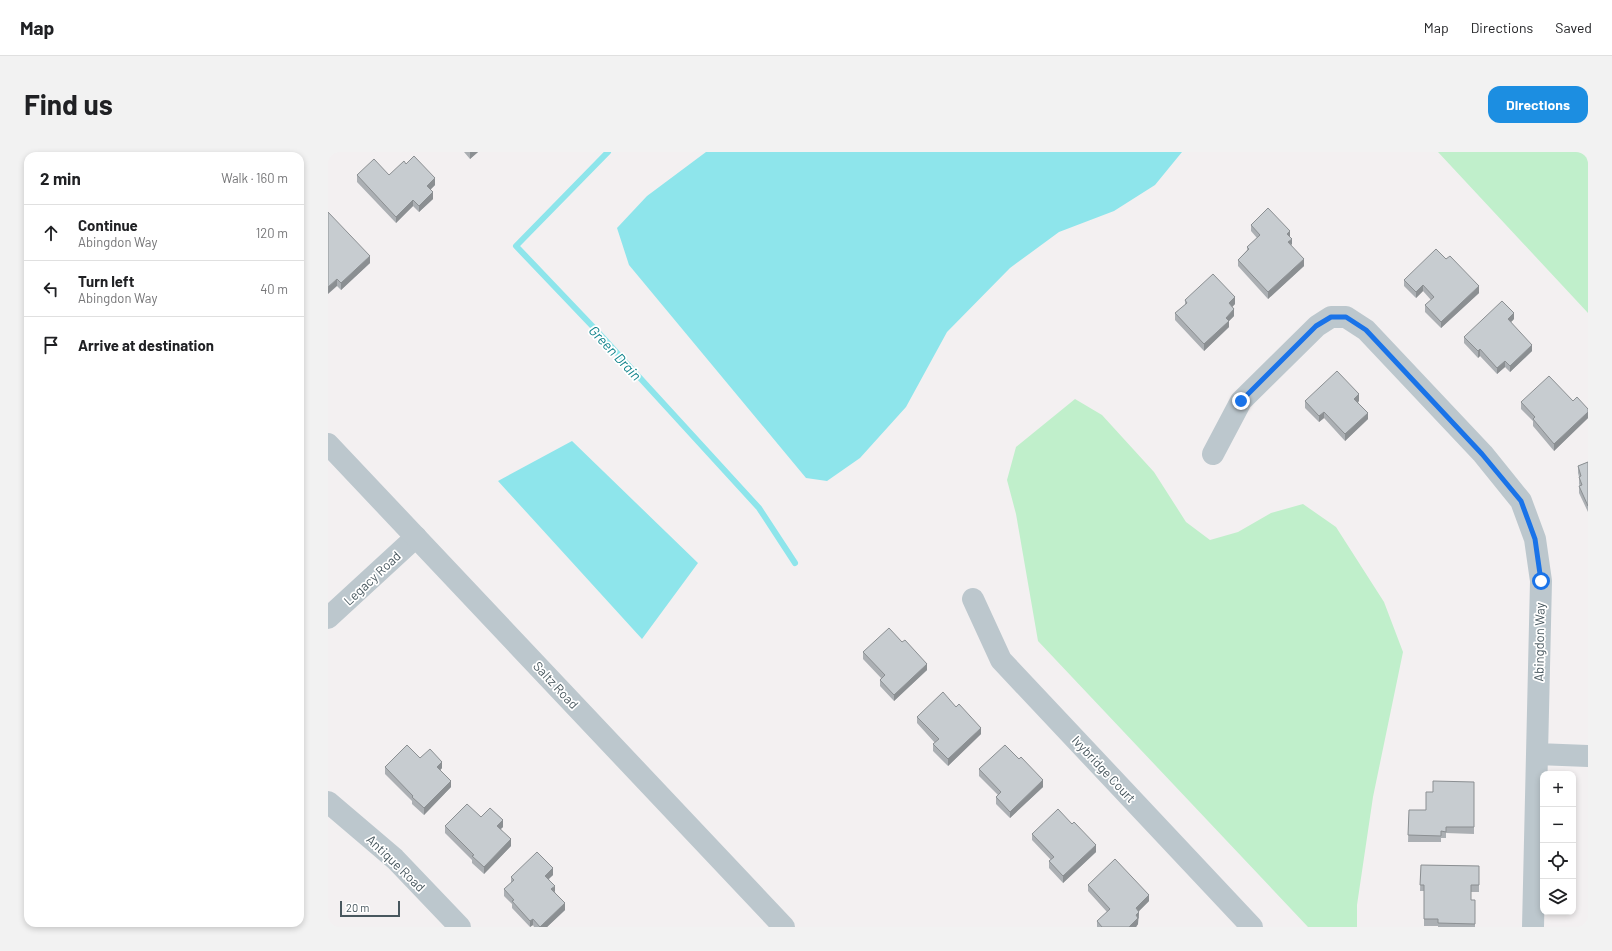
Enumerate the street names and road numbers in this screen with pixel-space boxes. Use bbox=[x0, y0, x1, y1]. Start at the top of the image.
street label: Legacy Road bbox=[340, 548, 404, 608]
street label: Abingdon Way bbox=[1530, 602, 1548, 682]
street label: Saltz Road bbox=[530, 658, 582, 712]
street label: Ivybridge Court bbox=[1069, 732, 1139, 806]
street label: Antique Road bbox=[363, 831, 429, 895]

